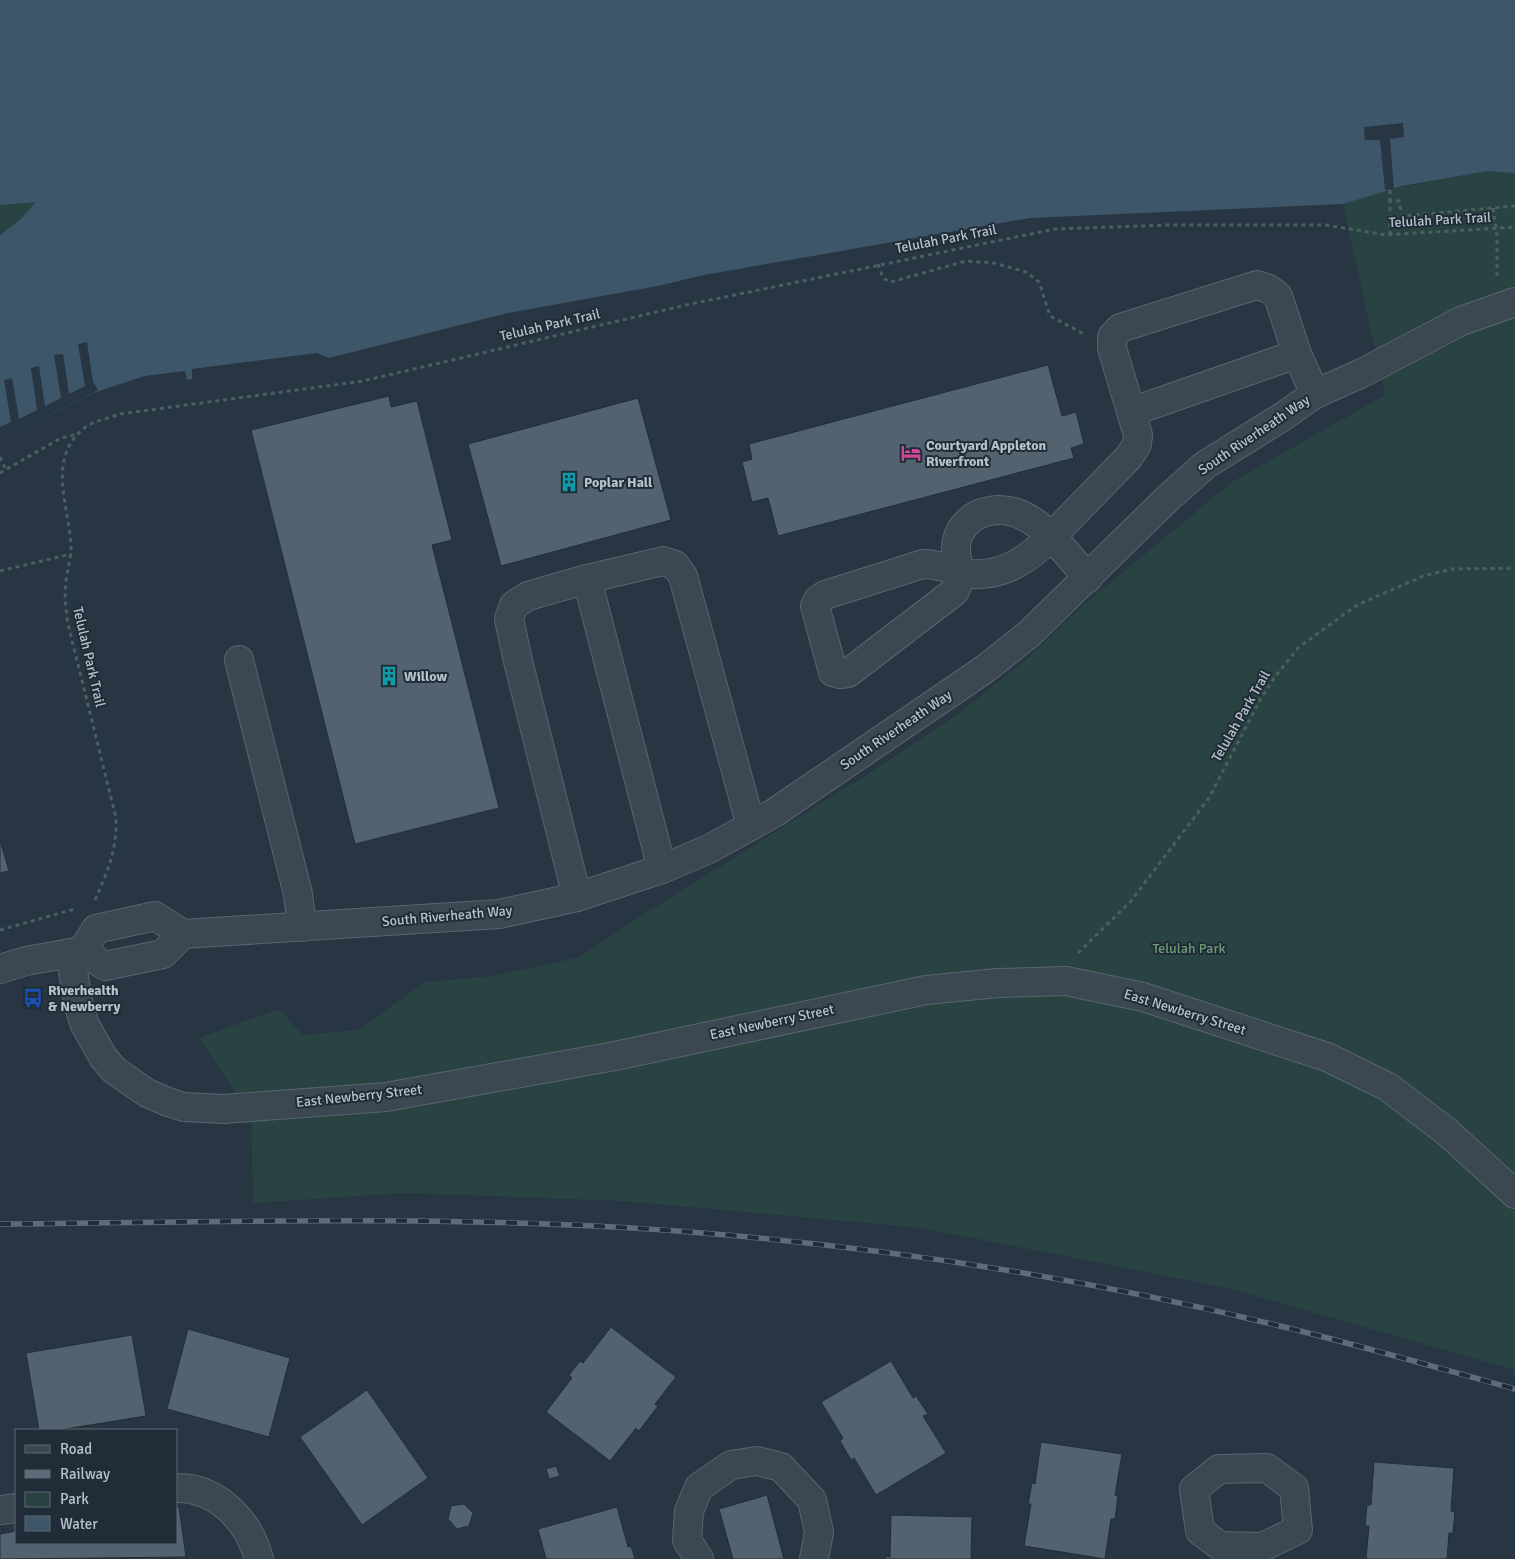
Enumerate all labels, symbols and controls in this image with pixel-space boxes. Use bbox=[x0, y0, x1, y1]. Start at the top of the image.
street label: Telulah Park Trail bbox=[1388, 209, 1492, 231]
street label: Telulah Park Trail bbox=[894, 221, 998, 257]
street label: Telulah Park Trail bbox=[498, 305, 602, 345]
street label: South Riverheath Way bbox=[1195, 391, 1313, 479]
place label: Courtyard Appleton Riverfront bbox=[926, 437, 1047, 470]
hotel icon: Courtyard Appleton Riverfront bbox=[900, 442, 922, 464]
building icon: Poplar Hall bbox=[558, 471, 580, 493]
place label: Poplar Hall bbox=[584, 474, 653, 491]
street label: Telulah Park Trail bbox=[69, 605, 109, 709]
building icon: Willow bbox=[378, 665, 400, 687]
street label: Telulah Park Trail bbox=[1208, 667, 1274, 765]
place label: Willow bbox=[404, 668, 448, 685]
street label: South Riverheath Way bbox=[837, 686, 955, 774]
street label: South Riverheath Way bbox=[381, 902, 513, 930]
park label: Telulah Park bbox=[1152, 940, 1226, 957]
place label: Riverhealth & Newberry bbox=[48, 982, 120, 1015]
street label: East Newberry Street bbox=[1122, 985, 1248, 1039]
bus stop icon: Riverhealth & Newberry bbox=[22, 987, 44, 1009]
street label: East Newberry Street bbox=[708, 1001, 836, 1043]
street label: East Newberry Street bbox=[295, 1081, 423, 1111]
legend bbox=[15, 1429, 178, 1544]
text: Road bbox=[60, 1440, 92, 1458]
text: Railway bbox=[60, 1465, 110, 1483]
text: Park bbox=[60, 1490, 89, 1508]
text: Water bbox=[60, 1515, 98, 1533]

